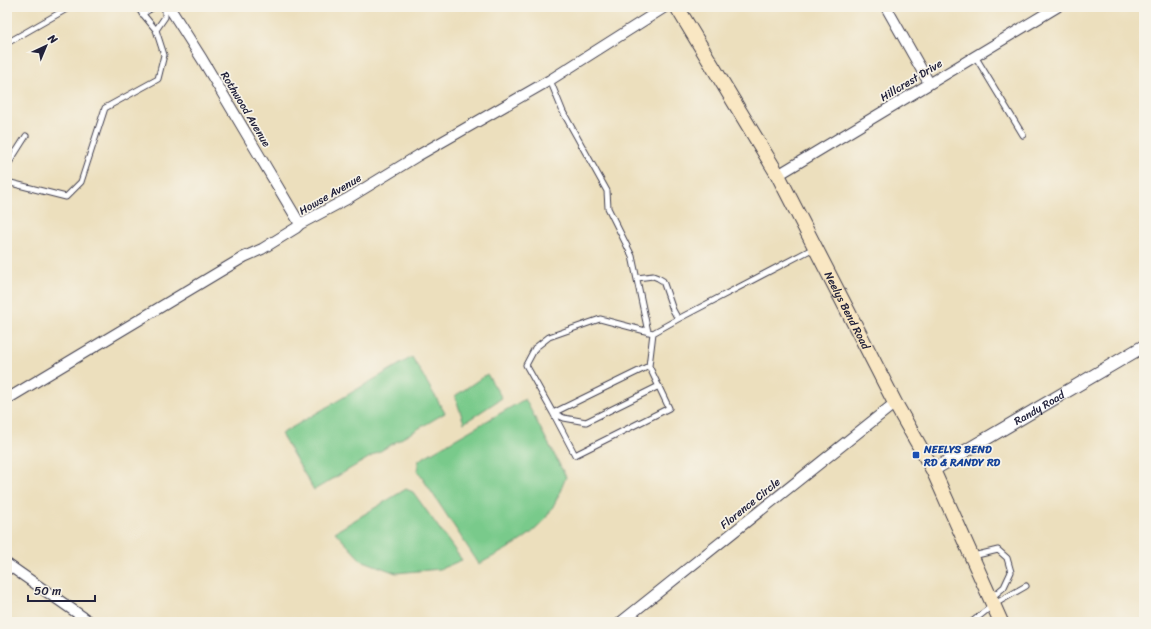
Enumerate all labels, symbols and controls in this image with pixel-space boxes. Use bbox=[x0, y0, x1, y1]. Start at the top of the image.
north arrow bbox=[26, 26, 66, 66]
text: N bbox=[43, 29, 62, 49]
street label: Hillcrest Drive bbox=[876, 54, 946, 107]
street label: Rothwood Avenue bbox=[215, 68, 276, 151]
street label: Howse Avenue bbox=[295, 169, 365, 220]
street label: Neelys Bend Road bbox=[819, 268, 875, 354]
street label: Randy Road bbox=[1010, 385, 1069, 431]
place label: NEELYS BEND RD & RANDY RD bbox=[923, 440, 1001, 472]
marker: NEELYS BEND RD & RANDY RD bbox=[911, 450, 921, 460]
street label: Florence Circle bbox=[716, 473, 785, 534]
scale bar bbox=[28, 577, 95, 603]
text: 50 m bbox=[34, 580, 61, 602]

